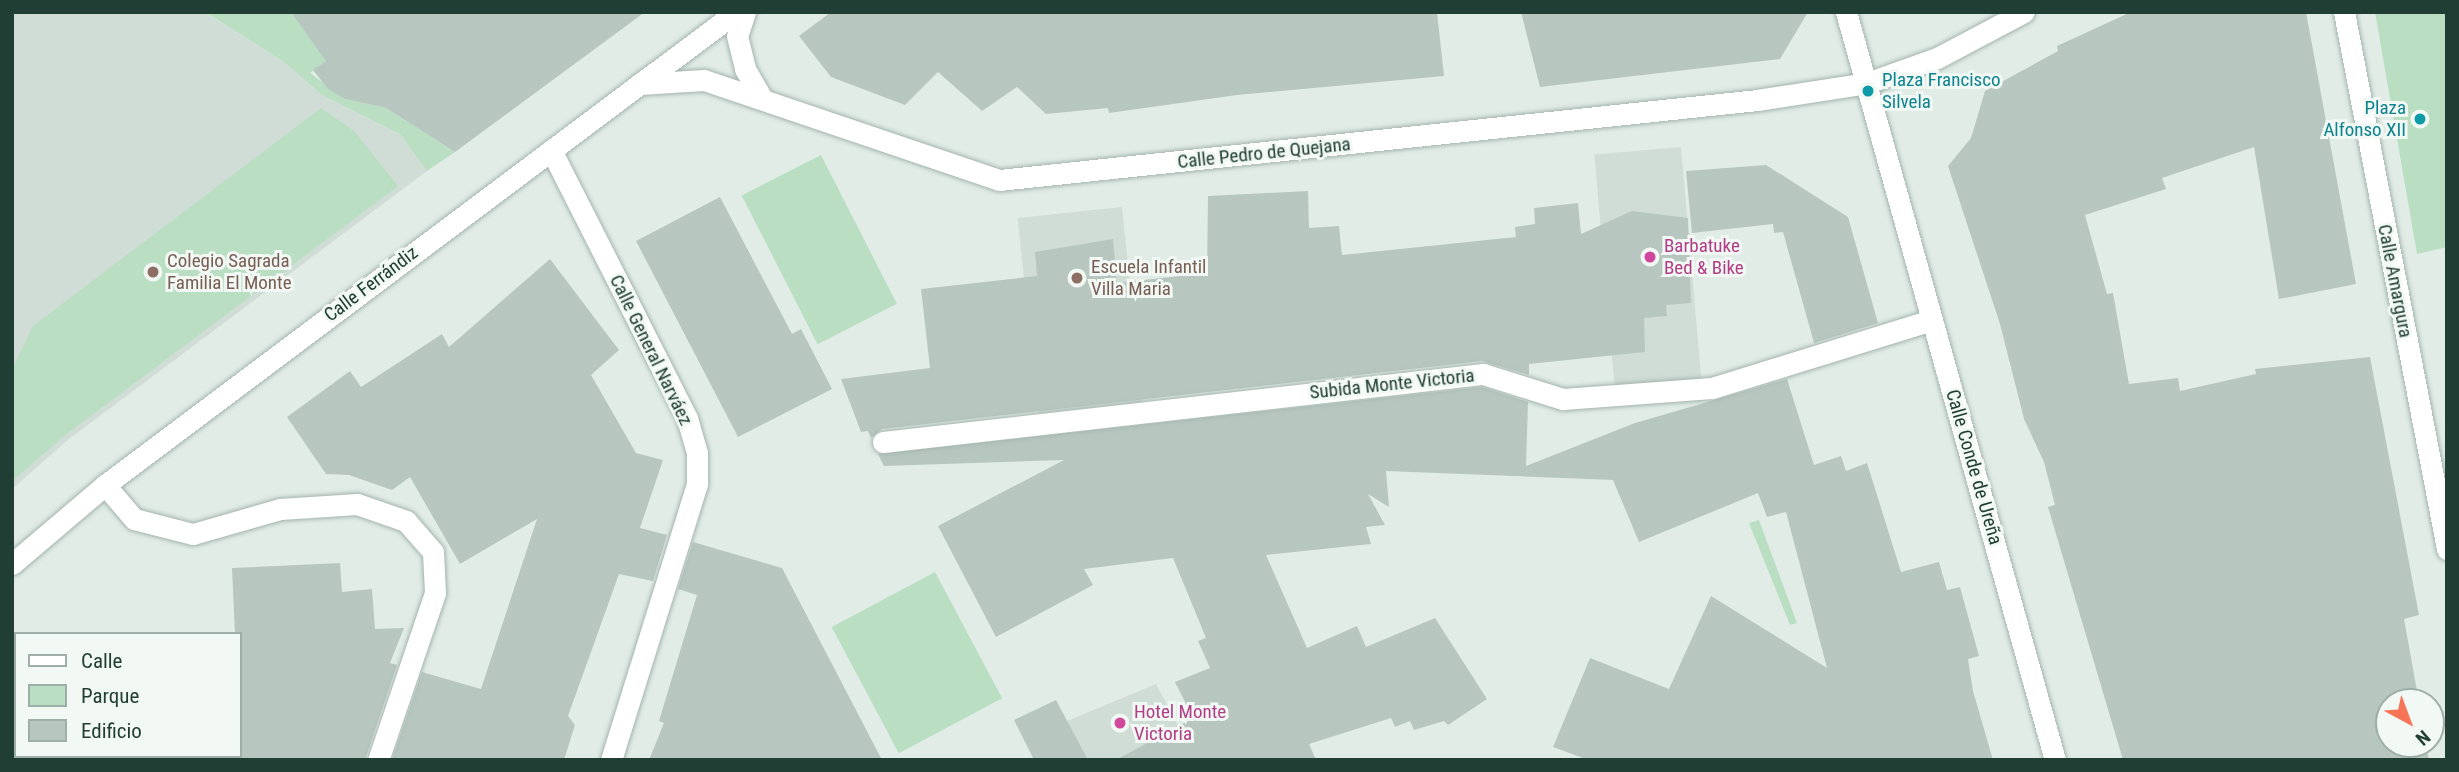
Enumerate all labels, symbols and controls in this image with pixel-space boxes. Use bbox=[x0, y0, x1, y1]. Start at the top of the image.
place label: Plaza Francisco Silvela bbox=[1882, 69, 2001, 113]
marker: Plaza Francisco Silvela bbox=[1860, 83, 1876, 99]
place label: Plaza Alfonso XII bbox=[2323, 97, 2406, 141]
marker: Plaza Alfonso XII bbox=[2412, 111, 2428, 127]
street label: Calle Pedro de Quejana bbox=[1176, 133, 1352, 173]
street label: Calle Amargura bbox=[2373, 222, 2417, 340]
place label: Barbatuke Bed & Bike bbox=[1664, 235, 1744, 279]
street label: Calle Ferrándiz bbox=[320, 241, 422, 327]
marker: Barbatuke Bed & Bike bbox=[1642, 249, 1658, 265]
place label: Colegio Sagrada Familia El Monte bbox=[167, 250, 292, 294]
place label: Escuela Infantil Villa Maria bbox=[1091, 256, 1206, 300]
marker: Colegio Sagrada Familia El Monte bbox=[145, 264, 161, 280]
marker: Escuela Infantil Villa Maria bbox=[1069, 270, 1085, 286]
street label: Calle General Narváez bbox=[605, 271, 697, 429]
street label: Subida Monte Victoria bbox=[1308, 364, 1476, 404]
street label: Calle Conde de Ureña bbox=[1941, 387, 2007, 547]
legend bbox=[14, 632, 242, 758]
text: Calle bbox=[81, 649, 122, 673]
text: Parque bbox=[81, 684, 139, 708]
north arrow bbox=[2375, 688, 2445, 758]
place label: Hotel Monte Victoria bbox=[1134, 701, 1226, 745]
marker: Hotel Monte Victoria bbox=[1112, 715, 1128, 731]
text: Edificio bbox=[81, 719, 142, 743]
text: N bbox=[2411, 725, 2435, 750]

